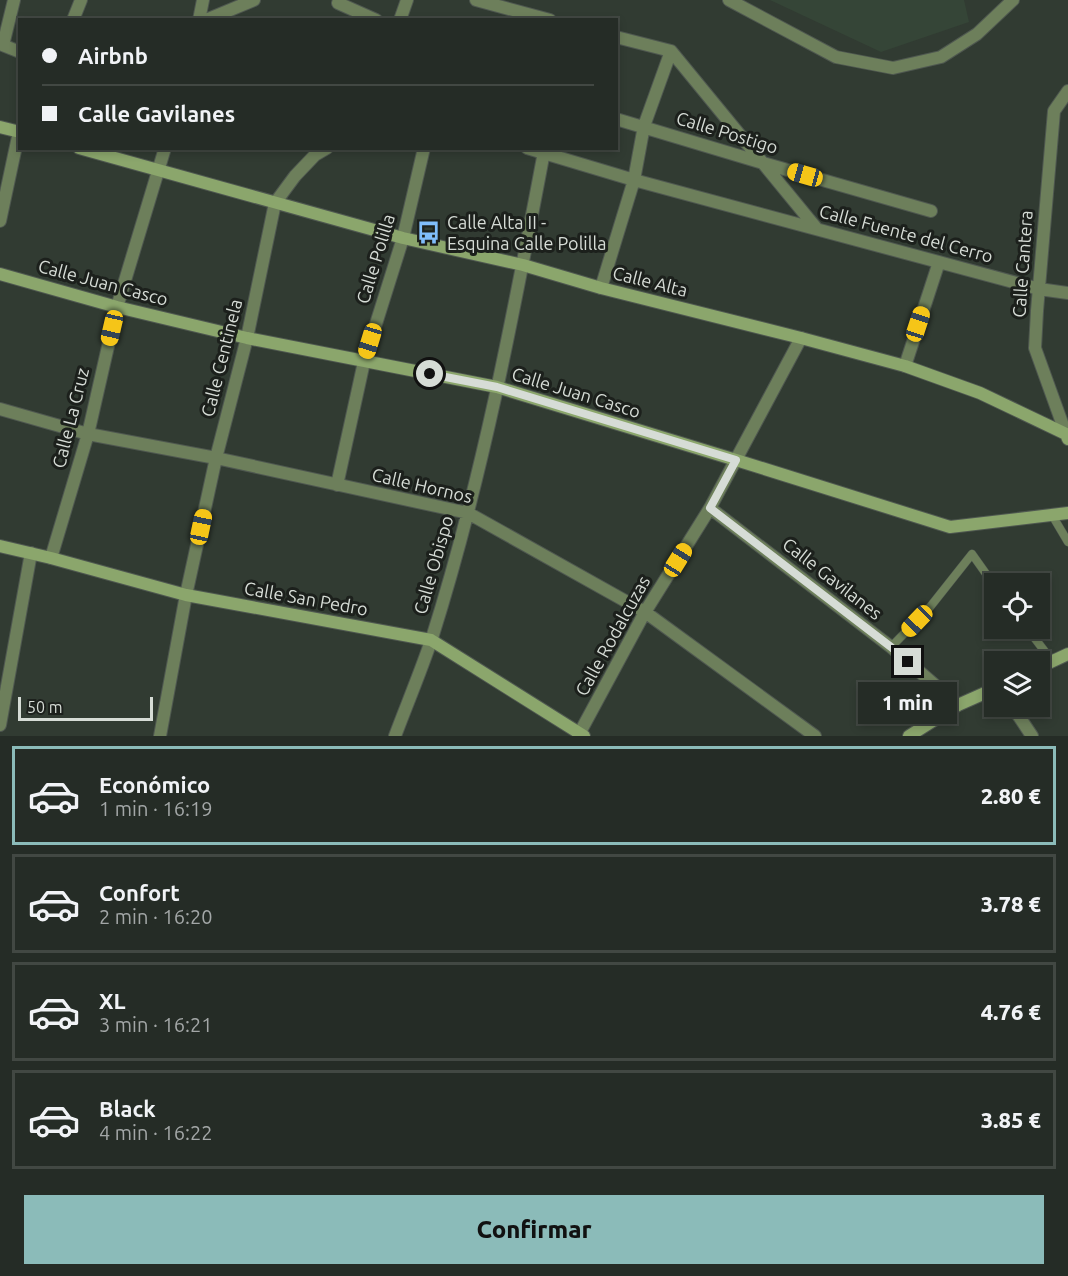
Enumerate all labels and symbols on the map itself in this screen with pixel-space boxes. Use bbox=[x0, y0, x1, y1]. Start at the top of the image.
street label: Calle Postigo bbox=[674, 107, 780, 157]
car bbox=[785, 161, 825, 189]
street label: Calle Fuente del Cerro bbox=[817, 200, 995, 266]
street label: Calle Cantera bbox=[1008, 210, 1036, 318]
street label: Calle Polilla bbox=[352, 211, 398, 306]
place label: Calle Alta II - Esquina Calle Polilla bbox=[447, 212, 606, 253]
bus stop icon: Calle Alta II - Esquina Calle Polilla bbox=[416, 220, 442, 246]
street label: Calle Juan Casco bbox=[36, 255, 170, 309]
street label: Calle Alta bbox=[611, 262, 690, 300]
street label: Calle Centinela bbox=[197, 297, 245, 419]
car bbox=[904, 304, 932, 344]
car bbox=[99, 308, 125, 348]
car bbox=[356, 321, 384, 361]
route start bbox=[416, 360, 443, 387]
street label: Calle Juan Casco bbox=[510, 363, 643, 421]
street label: Calle La Cruz bbox=[48, 365, 92, 470]
street label: Calle Hornos bbox=[370, 464, 475, 506]
car bbox=[188, 508, 214, 546]
street label: Calle Obispo bbox=[409, 513, 457, 616]
street label: Calle Gavilanes bbox=[779, 533, 886, 623]
car bbox=[661, 540, 695, 580]
street label: Calle Rodalcuzas bbox=[571, 572, 653, 699]
street label: Calle San Pedro bbox=[243, 577, 370, 619]
car bbox=[898, 602, 936, 640]
route end bbox=[894, 648, 921, 675]
callout: 1 min bbox=[858, 683, 958, 725]
scale bar bbox=[18, 694, 153, 722]

